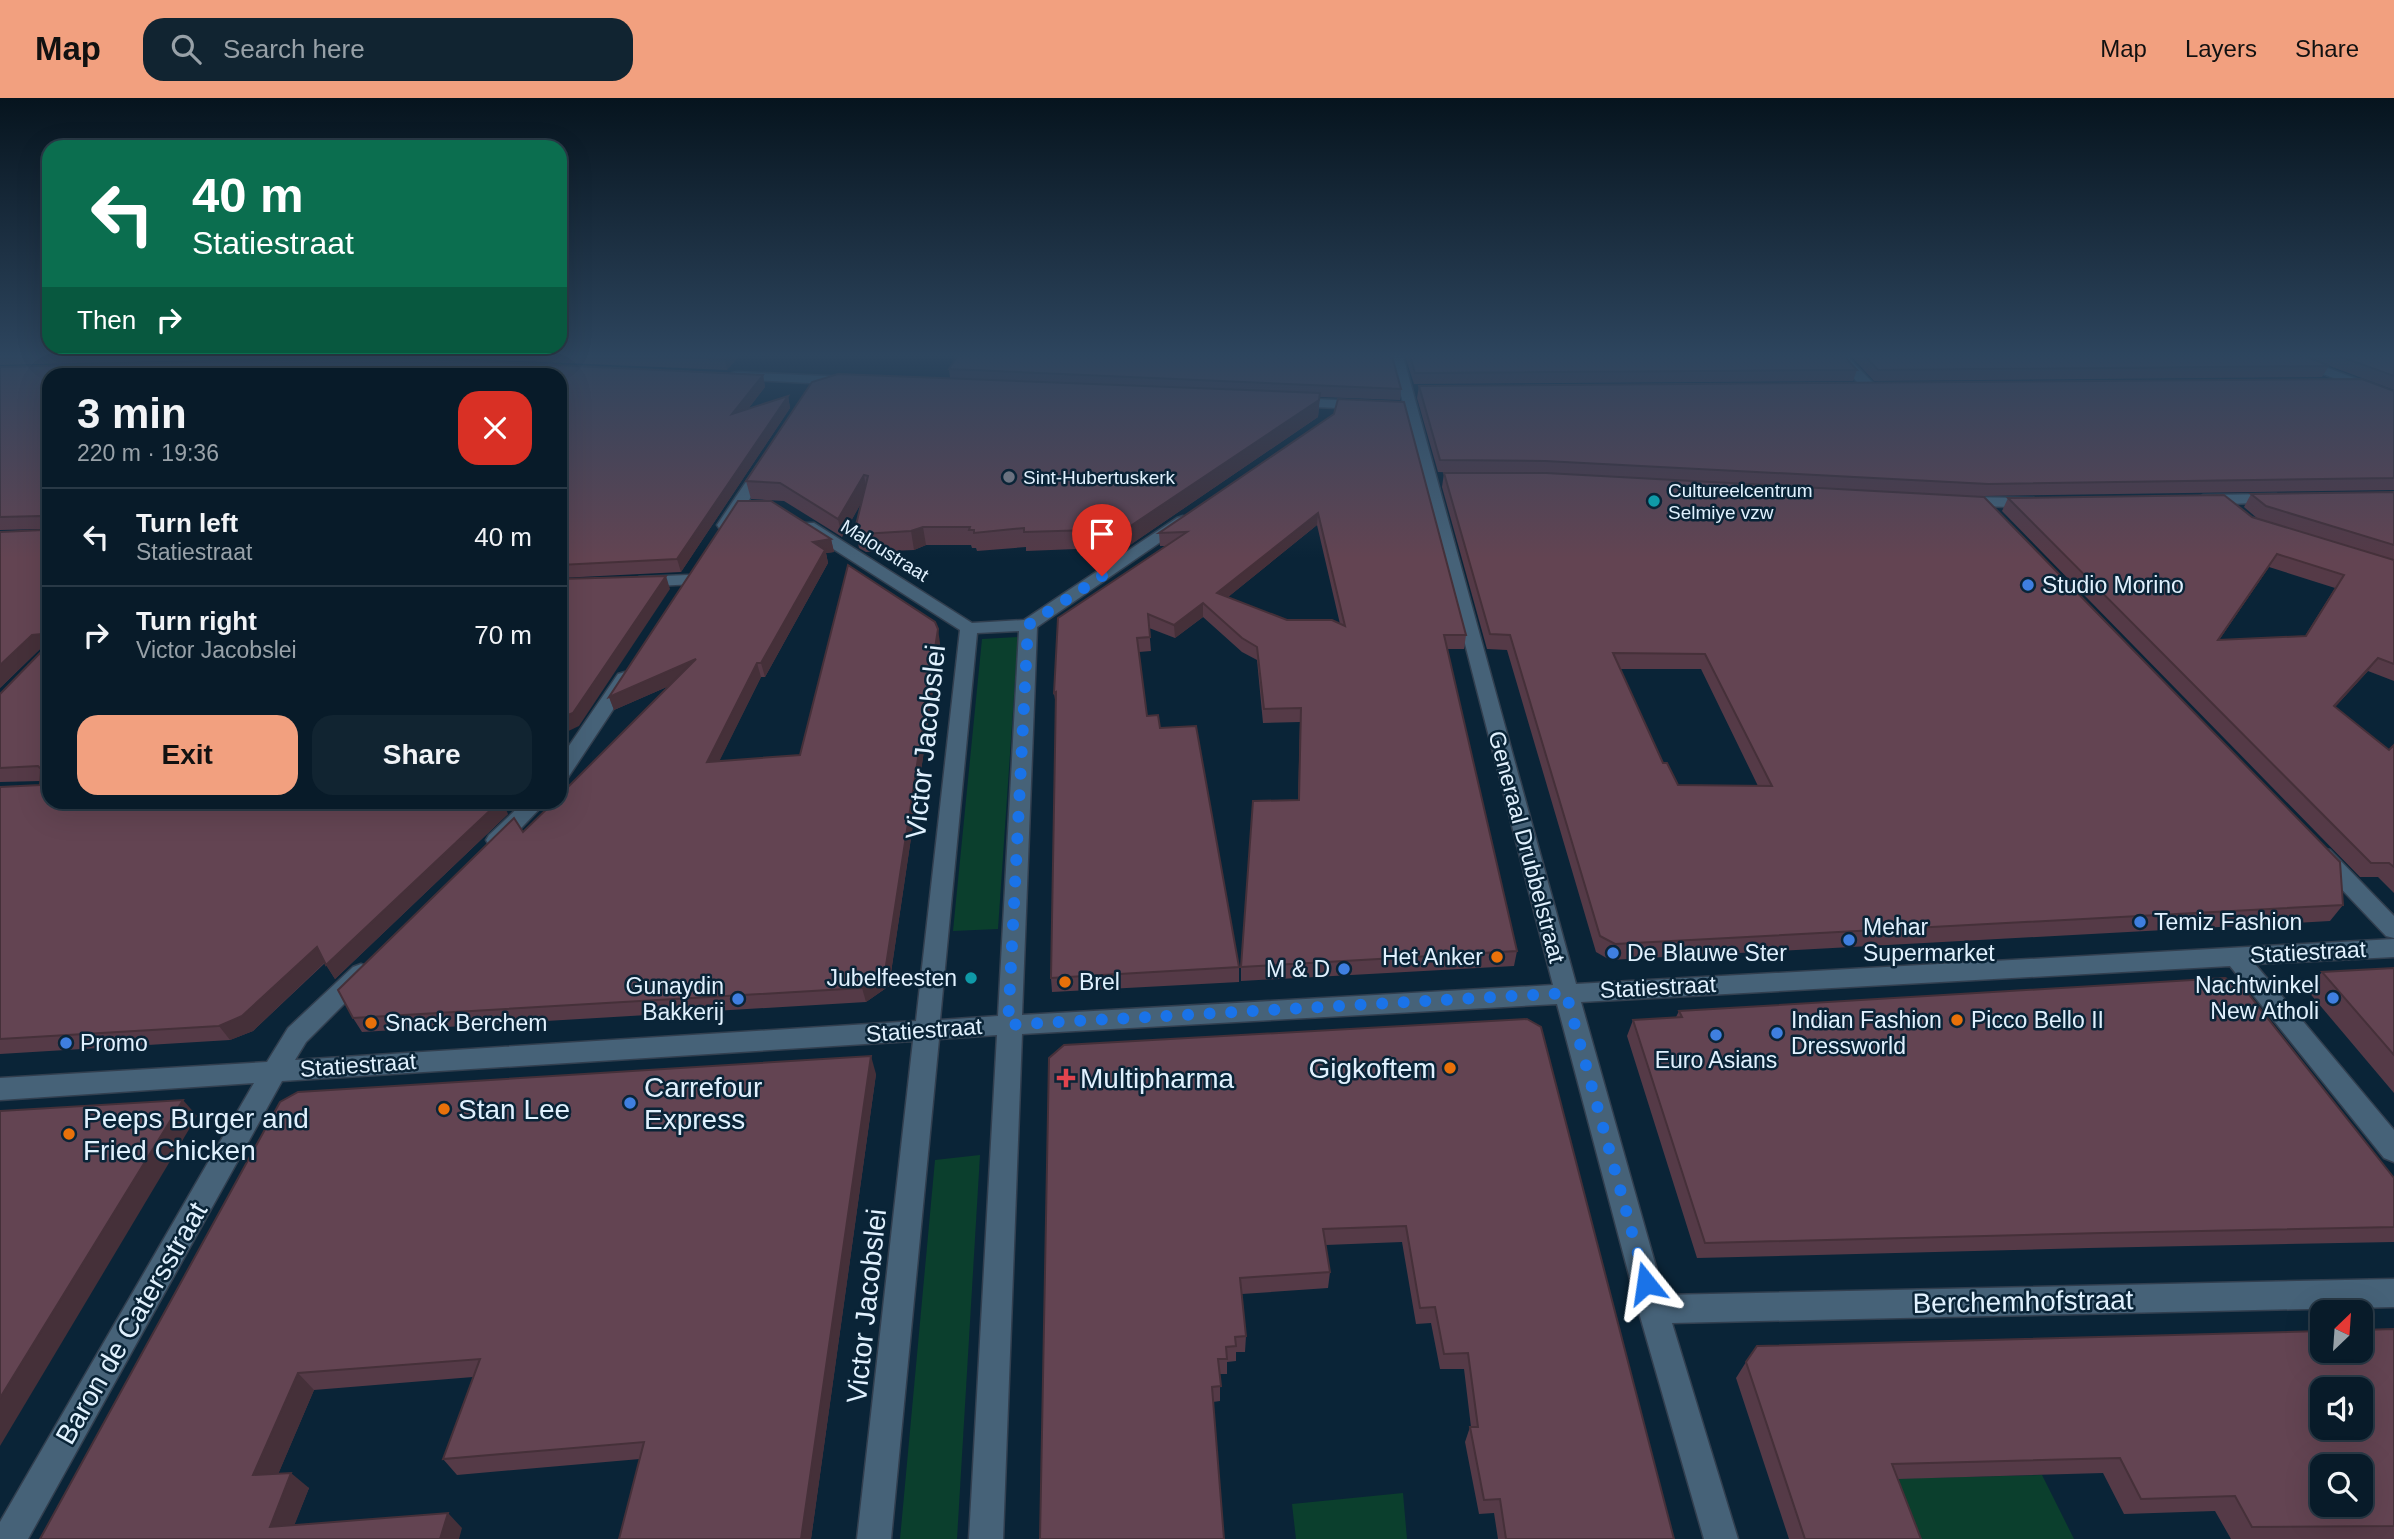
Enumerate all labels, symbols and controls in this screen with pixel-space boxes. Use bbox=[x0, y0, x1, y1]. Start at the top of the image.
search box bbox=[143, 18, 633, 81]
text: Map bbox=[35, 30, 101, 67]
icon: search bbox=[167, 30, 205, 68]
text: Search here bbox=[223, 34, 365, 64]
text: Map bbox=[2100, 35, 2147, 62]
text: Layers bbox=[2185, 35, 2257, 62]
text: Share bbox=[2295, 35, 2359, 62]
icon: left bbox=[77, 168, 168, 259]
text: 40 m bbox=[192, 168, 304, 222]
text: Statiestraat bbox=[192, 225, 354, 261]
icon: right bbox=[150, 301, 188, 339]
text: Then bbox=[77, 305, 136, 335]
text: 3 min bbox=[77, 390, 187, 437]
button: close bbox=[458, 391, 532, 465]
text: 220 m · 19:36 bbox=[77, 440, 219, 466]
place label: Sint-Hubertuskerk bbox=[1023, 467, 1176, 488]
marker: Sint-Hubertuskerk bbox=[1001, 469, 1017, 485]
place label: Cultureelcentrum Selmiye vzw bbox=[1668, 480, 1813, 523]
marker: Cultureelcentrum Selmiye vzw bbox=[1646, 493, 1662, 509]
pin bbox=[1072, 504, 1132, 576]
text: Turn left bbox=[136, 508, 238, 538]
street label: Maloustraat bbox=[837, 515, 933, 586]
icon: arrive bbox=[1083, 515, 1121, 553]
icon: left bbox=[77, 518, 115, 556]
text: 40 m bbox=[474, 522, 532, 552]
text: Statiestraat bbox=[136, 539, 252, 565]
place label: Studio Morino bbox=[2042, 572, 2184, 598]
marker: Studio Morino bbox=[2020, 577, 2036, 593]
text: Turn right bbox=[136, 606, 257, 636]
icon: right bbox=[77, 616, 115, 654]
text: 70 m bbox=[474, 620, 532, 650]
text: Victor Jacobslei bbox=[136, 637, 297, 663]
street label: Victor Jacobslei bbox=[900, 643, 951, 841]
button: Exit bbox=[77, 715, 298, 795]
button: Share bbox=[312, 715, 532, 795]
street label: Generaal Drubbelstraat bbox=[1484, 728, 1571, 966]
place label: Temiz Fashion bbox=[2154, 909, 2302, 935]
place label: Mehar Supermarket bbox=[1863, 914, 1995, 966]
marker: Temiz Fashion bbox=[2132, 914, 2148, 930]
marker: Mehar Supermarket bbox=[1841, 932, 1857, 948]
street label: Statiestraat bbox=[2249, 936, 2367, 968]
place label: De Blauwe Ster bbox=[1627, 940, 1787, 966]
place label: Het Anker bbox=[1382, 944, 1483, 970]
marker: De Blauwe Ster bbox=[1605, 945, 1621, 961]
marker: Het Anker bbox=[1489, 949, 1505, 965]
place label: M & D bbox=[1266, 956, 1330, 982]
marker: M & D bbox=[1336, 961, 1352, 977]
place label: Jubelfeesten bbox=[827, 965, 957, 991]
place label: Brel bbox=[1079, 969, 1120, 995]
marker: Jubelfeesten bbox=[963, 970, 979, 986]
street label: Statiestraat bbox=[1599, 971, 1717, 1003]
place label: Nachtwinkel New Atholi bbox=[2195, 972, 2319, 1024]
place label: Gunaydin Bakkerij bbox=[626, 973, 724, 1025]
marker: Brel bbox=[1057, 974, 1073, 990]
marker: Nachtwinkel New Atholi bbox=[2325, 990, 2341, 1006]
marker: Gunaydin Bakkerij bbox=[730, 991, 746, 1007]
place label: Indian Fashion Dressworld bbox=[1791, 1007, 1942, 1059]
place label: Picco Bello II bbox=[1971, 1007, 2104, 1033]
place label: Snack Berchem bbox=[385, 1010, 547, 1036]
marker: Picco Bello II bbox=[1949, 1012, 1965, 1028]
street label: Statiestraat bbox=[865, 1013, 984, 1047]
marker: Snack Berchem bbox=[363, 1015, 379, 1031]
marker: Indian Fashion Dressworld bbox=[1769, 1025, 1785, 1041]
marker: Euro Asians bbox=[1708, 1027, 1724, 1043]
place label: Promo bbox=[80, 1030, 148, 1056]
marker: Promo bbox=[58, 1035, 74, 1051]
place label: Euro Asians bbox=[1655, 1047, 1777, 1073]
street label: Statiestraat bbox=[299, 1048, 418, 1082]
place label: Gigkoftem bbox=[1308, 1053, 1436, 1084]
marker: Gigkoftem bbox=[1442, 1060, 1458, 1076]
place label: Multipharma bbox=[1080, 1063, 1234, 1094]
marker: Multipharma bbox=[1058, 1070, 1074, 1086]
place label: Carrefour Express bbox=[644, 1072, 762, 1135]
place label: Stan Lee bbox=[458, 1094, 570, 1125]
marker: Carrefour Express bbox=[622, 1095, 638, 1111]
marker: Stan Lee bbox=[436, 1101, 452, 1117]
place label: Peeps Burger and Fried Chicken bbox=[83, 1103, 309, 1166]
marker: Peeps Burger and Fried Chicken bbox=[61, 1126, 77, 1142]
street label: Baron de Catersstraat bbox=[50, 1197, 213, 1450]
street label: Victor Jacobslei bbox=[841, 1207, 892, 1405]
position arrow bbox=[1609, 1246, 1683, 1320]
street label: Berchemhofstraat bbox=[1912, 1284, 2134, 1319]
north arrow bbox=[2310, 1300, 2373, 1363]
map controls bbox=[2310, 1300, 2373, 1517]
button: sound bbox=[2310, 1377, 2373, 1440]
button: search bbox=[2310, 1454, 2373, 1517]

